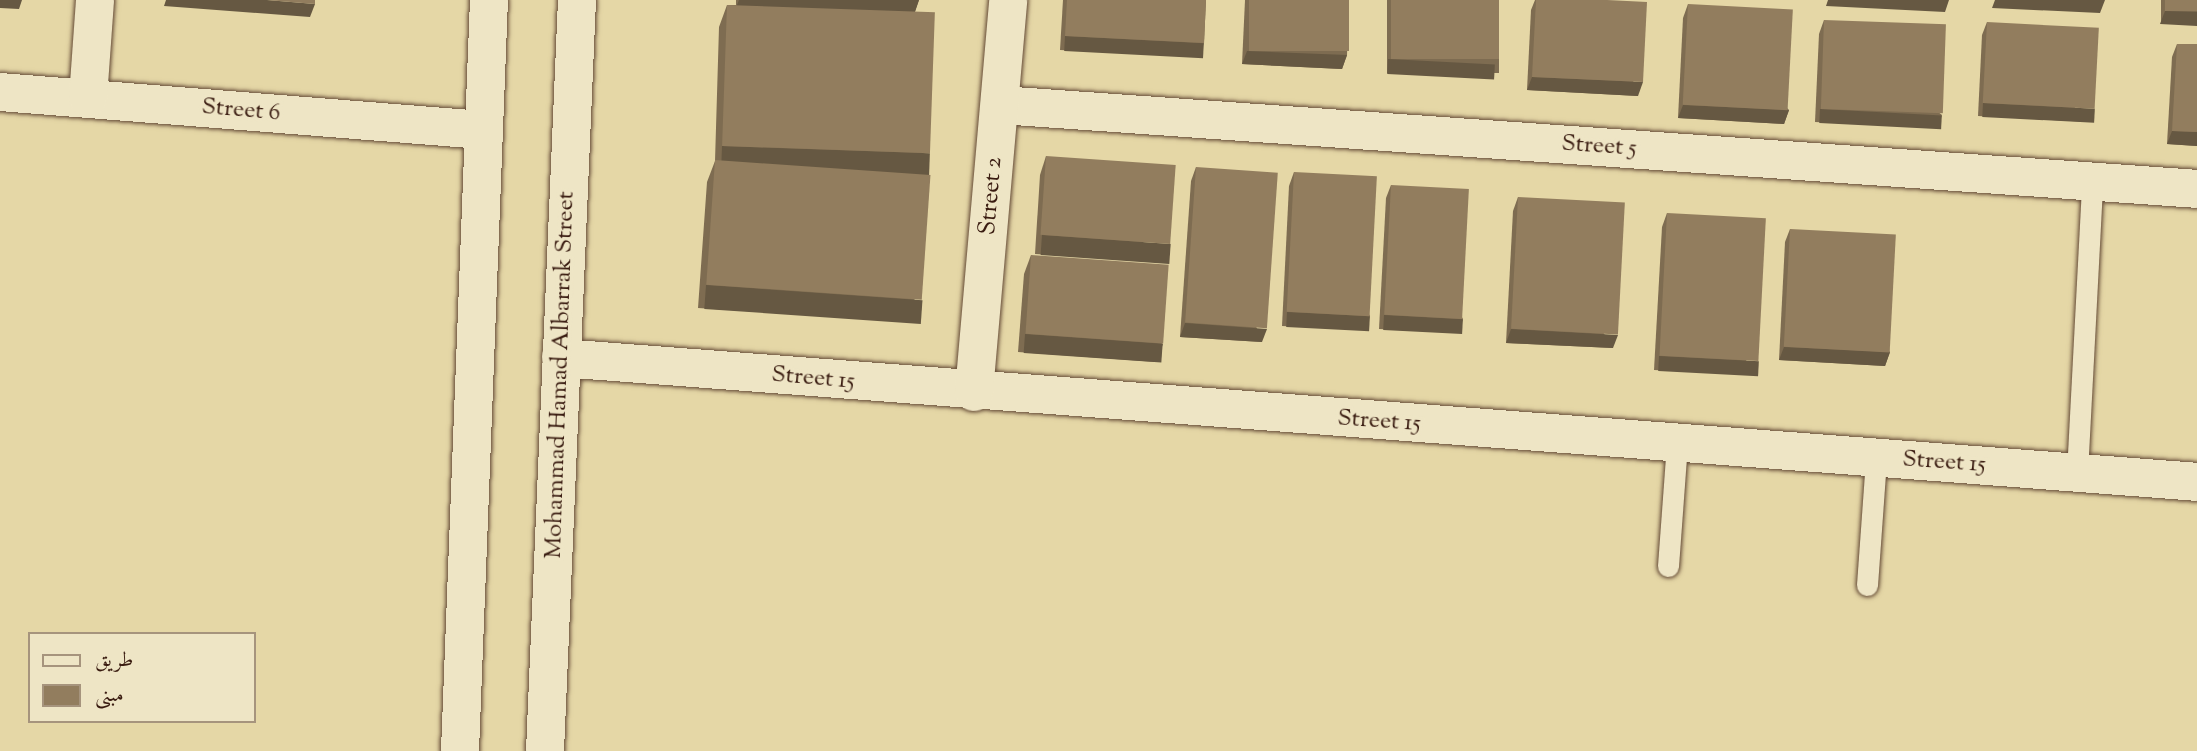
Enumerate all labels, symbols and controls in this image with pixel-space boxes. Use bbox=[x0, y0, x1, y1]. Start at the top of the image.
street label: Street 6 bbox=[200, 93, 282, 129]
street label: Street 5 bbox=[1560, 130, 1638, 164]
street label: Street 2 bbox=[974, 156, 1010, 236]
street label: Mohammad Hamad Albarrak Street bbox=[540, 191, 582, 559]
street label: Street 15 bbox=[770, 361, 856, 397]
street label: Street 15 bbox=[1336, 405, 1422, 439]
street label: Street 15 bbox=[1901, 446, 1987, 480]
legend bbox=[28, 632, 256, 723]
text: طريق bbox=[95, 646, 133, 676]
text: مبنى bbox=[95, 681, 124, 711]

